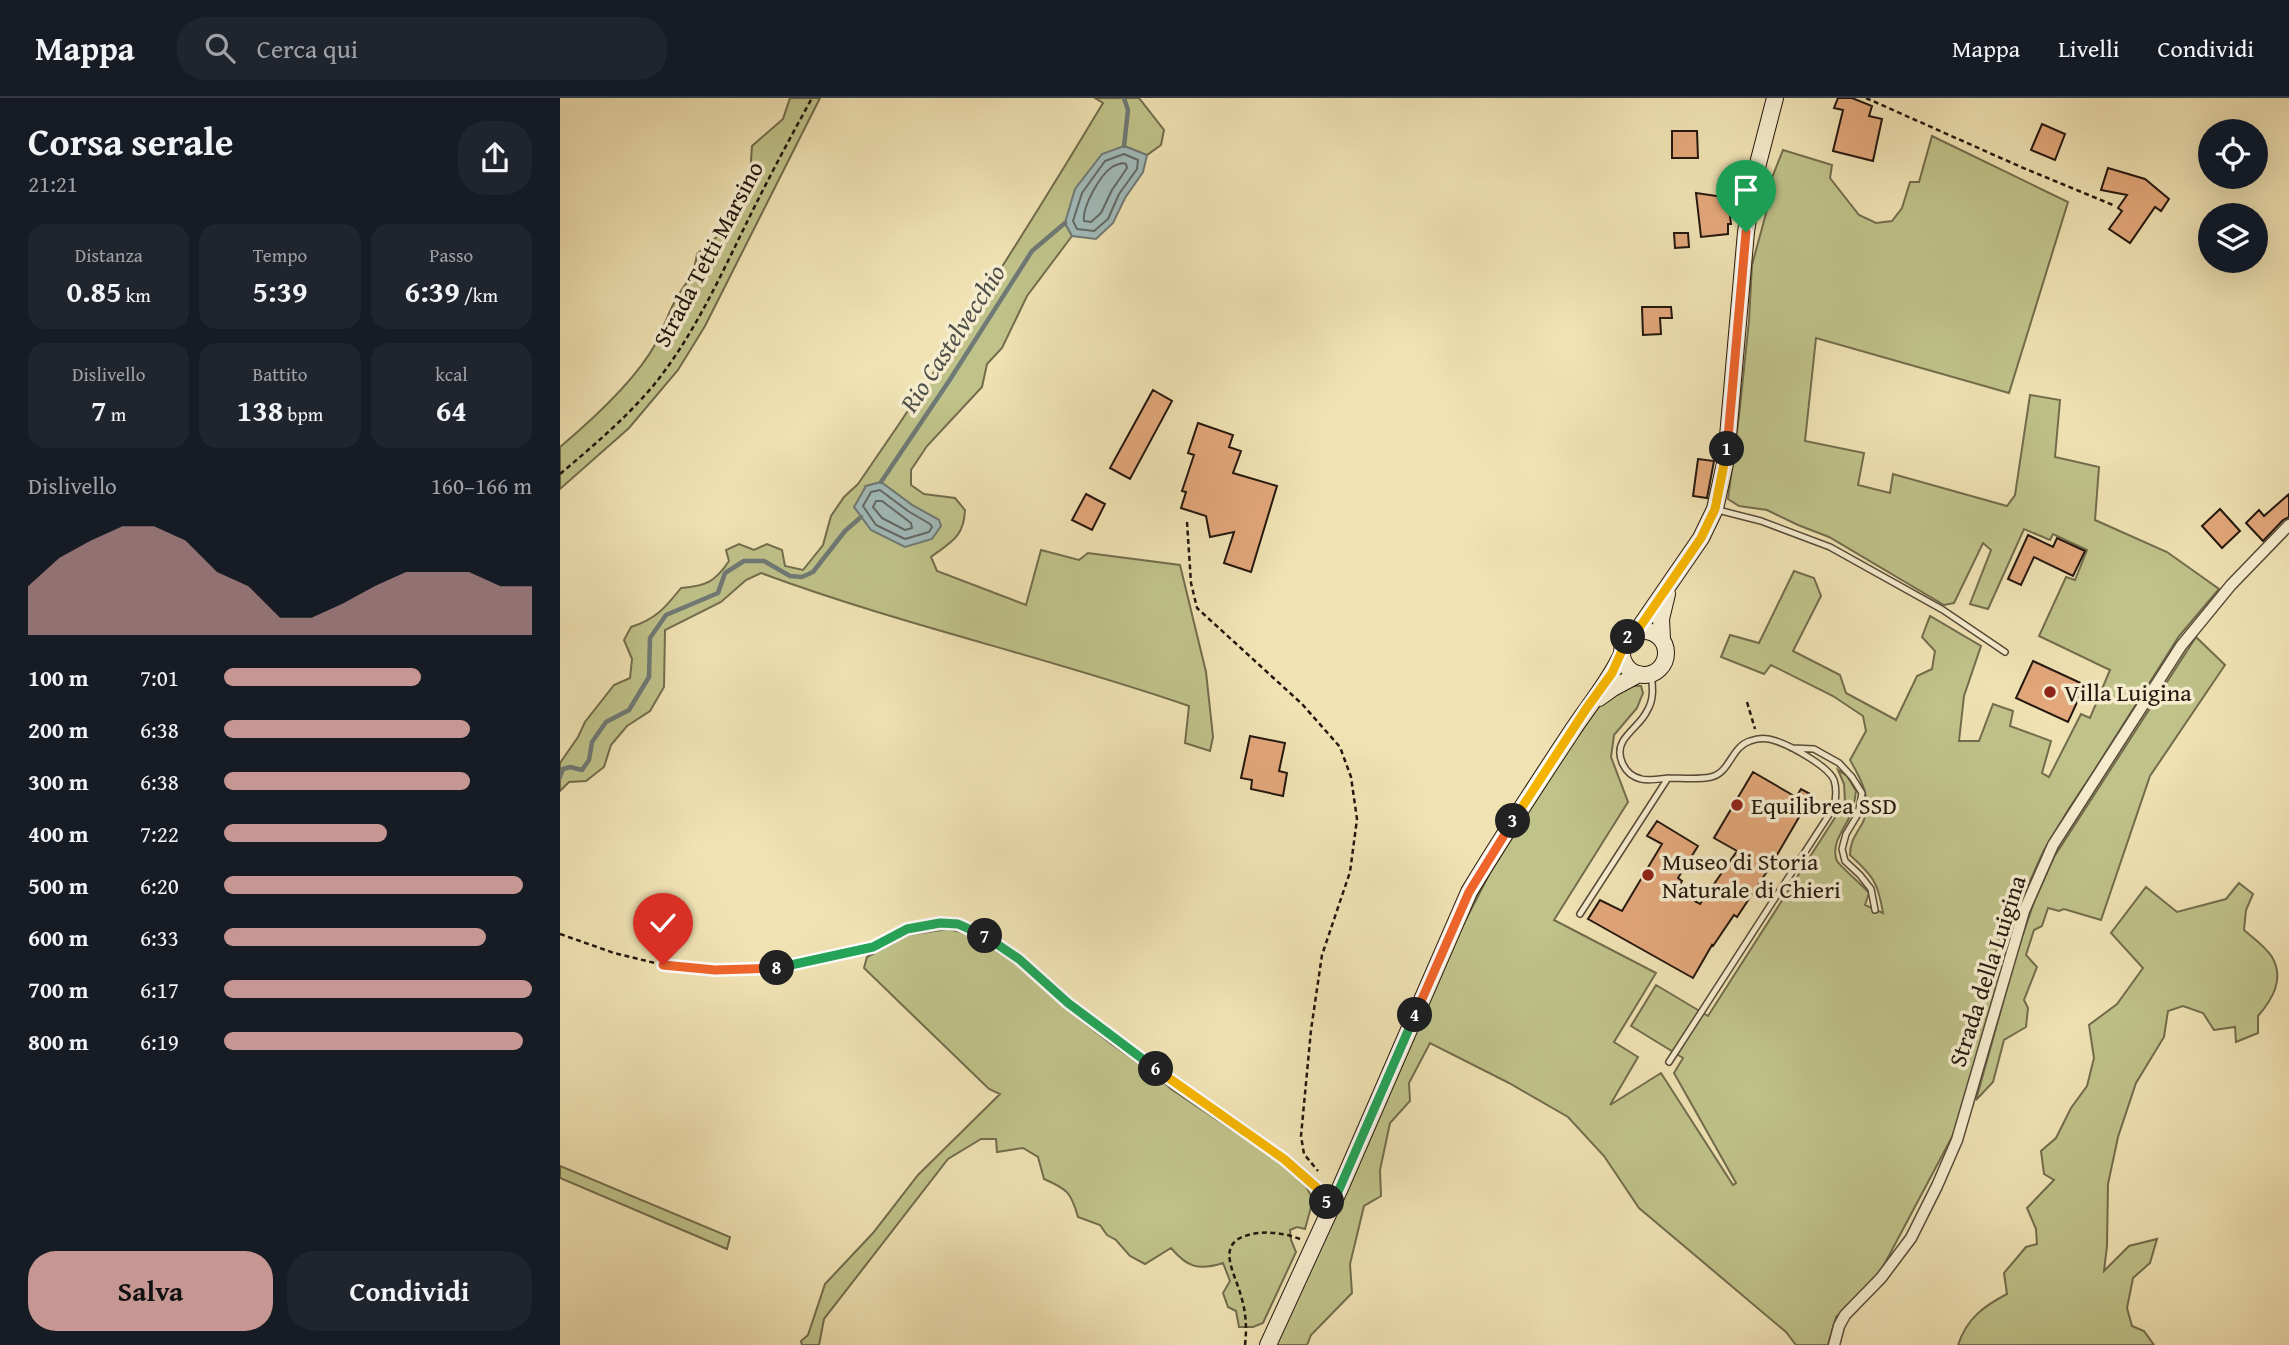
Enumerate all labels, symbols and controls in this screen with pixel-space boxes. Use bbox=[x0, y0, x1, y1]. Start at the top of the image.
search box bbox=[177, 17, 667, 80]
text: Mappa bbox=[35, 24, 135, 72]
icon: search bbox=[201, 29, 239, 67]
text: Cerca qui bbox=[257, 29, 358, 68]
text: Mappa bbox=[1952, 31, 2020, 66]
text: Livelli bbox=[2058, 31, 2119, 66]
text: Condividi bbox=[2157, 31, 2254, 66]
text: Corsa serale bbox=[28, 113, 233, 169]
map controls bbox=[2198, 119, 2268, 273]
button: locate bbox=[2198, 119, 2268, 189]
button: share bbox=[458, 121, 532, 195]
street label: Strada Tetti Marsino bbox=[644, 155, 772, 353]
pin bbox=[1716, 160, 1776, 232]
text: 21:21 bbox=[28, 167, 78, 200]
icon: arrive bbox=[1727, 171, 1765, 209]
button: layers bbox=[2198, 203, 2268, 273]
text: Distanza bbox=[75, 241, 143, 269]
text: Tempo bbox=[253, 241, 307, 269]
text: Passo bbox=[429, 241, 473, 269]
water label: Rio Castelvecchio bbox=[889, 256, 1015, 421]
text: 0.85 bbox=[66, 269, 122, 313]
text: 5:39 bbox=[252, 269, 308, 313]
text: 6:39 bbox=[405, 269, 460, 313]
text: km bbox=[122, 281, 151, 309]
text: /km bbox=[460, 281, 498, 309]
text: Dislivello bbox=[72, 360, 145, 388]
text: Battito bbox=[253, 360, 307, 388]
text: kcal bbox=[435, 360, 468, 388]
text: 7 bbox=[91, 388, 107, 432]
text: 138 bbox=[237, 388, 283, 432]
text: 64 bbox=[436, 388, 467, 432]
text: m bbox=[107, 400, 126, 428]
text: bpm bbox=[283, 400, 323, 428]
pin: 1 bbox=[1710, 432, 1744, 466]
text: 1 bbox=[1722, 434, 1731, 462]
text: Dislivello bbox=[28, 469, 117, 502]
text: 160–166 m bbox=[431, 469, 532, 502]
pin: 2 bbox=[1610, 620, 1646, 654]
text: 2 bbox=[1623, 622, 1632, 650]
text: 100 m bbox=[28, 661, 89, 694]
text: 7:01 bbox=[140, 661, 179, 694]
place label: Villa Luigina bbox=[2064, 675, 2192, 710]
marker: Villa Luigina bbox=[2042, 684, 2058, 700]
text: 200 m bbox=[28, 713, 89, 746]
text: 6:38 bbox=[140, 713, 179, 746]
text: 300 m bbox=[28, 765, 89, 798]
text: 6:38 bbox=[140, 765, 179, 798]
place label: Equilibrea SSD bbox=[1751, 788, 1897, 823]
marker: Equilibrea SSD bbox=[1729, 797, 1745, 813]
pin: 3 bbox=[1496, 804, 1530, 838]
text: 3 bbox=[1508, 806, 1517, 834]
text: 400 m bbox=[28, 817, 89, 850]
text: 7:22 bbox=[140, 817, 179, 850]
place label: Museo di Storia Naturale di Chieri bbox=[1662, 844, 1841, 907]
marker: Museo di Storia Naturale di Chieri bbox=[1640, 867, 1656, 883]
text: 500 m bbox=[28, 869, 89, 902]
text: 6:20 bbox=[140, 869, 179, 902]
street label: Strada della Luigina bbox=[1939, 870, 2035, 1071]
pin bbox=[633, 893, 693, 965]
icon: check bbox=[644, 904, 682, 942]
pin: 7 bbox=[968, 918, 1002, 954]
text: 600 m bbox=[28, 921, 89, 954]
text: 6:33 bbox=[140, 921, 179, 954]
text: 7 bbox=[980, 921, 989, 949]
pin: 8 bbox=[760, 950, 794, 986]
text: 8 bbox=[772, 953, 781, 981]
text: 700 m bbox=[28, 973, 89, 1006]
text: 6:17 bbox=[140, 973, 179, 1006]
pin: 4 bbox=[1398, 998, 1432, 1032]
text: 4 bbox=[1410, 1000, 1419, 1028]
text: 800 m bbox=[28, 1025, 89, 1058]
text: 6:19 bbox=[140, 1025, 179, 1058]
pin: 6 bbox=[1138, 1052, 1174, 1086]
text: 6 bbox=[1151, 1054, 1160, 1082]
pin: 5 bbox=[1310, 1184, 1344, 1220]
text: 5 bbox=[1322, 1187, 1331, 1215]
button: Salva bbox=[28, 1251, 273, 1331]
button: Condividi bbox=[287, 1251, 532, 1331]

